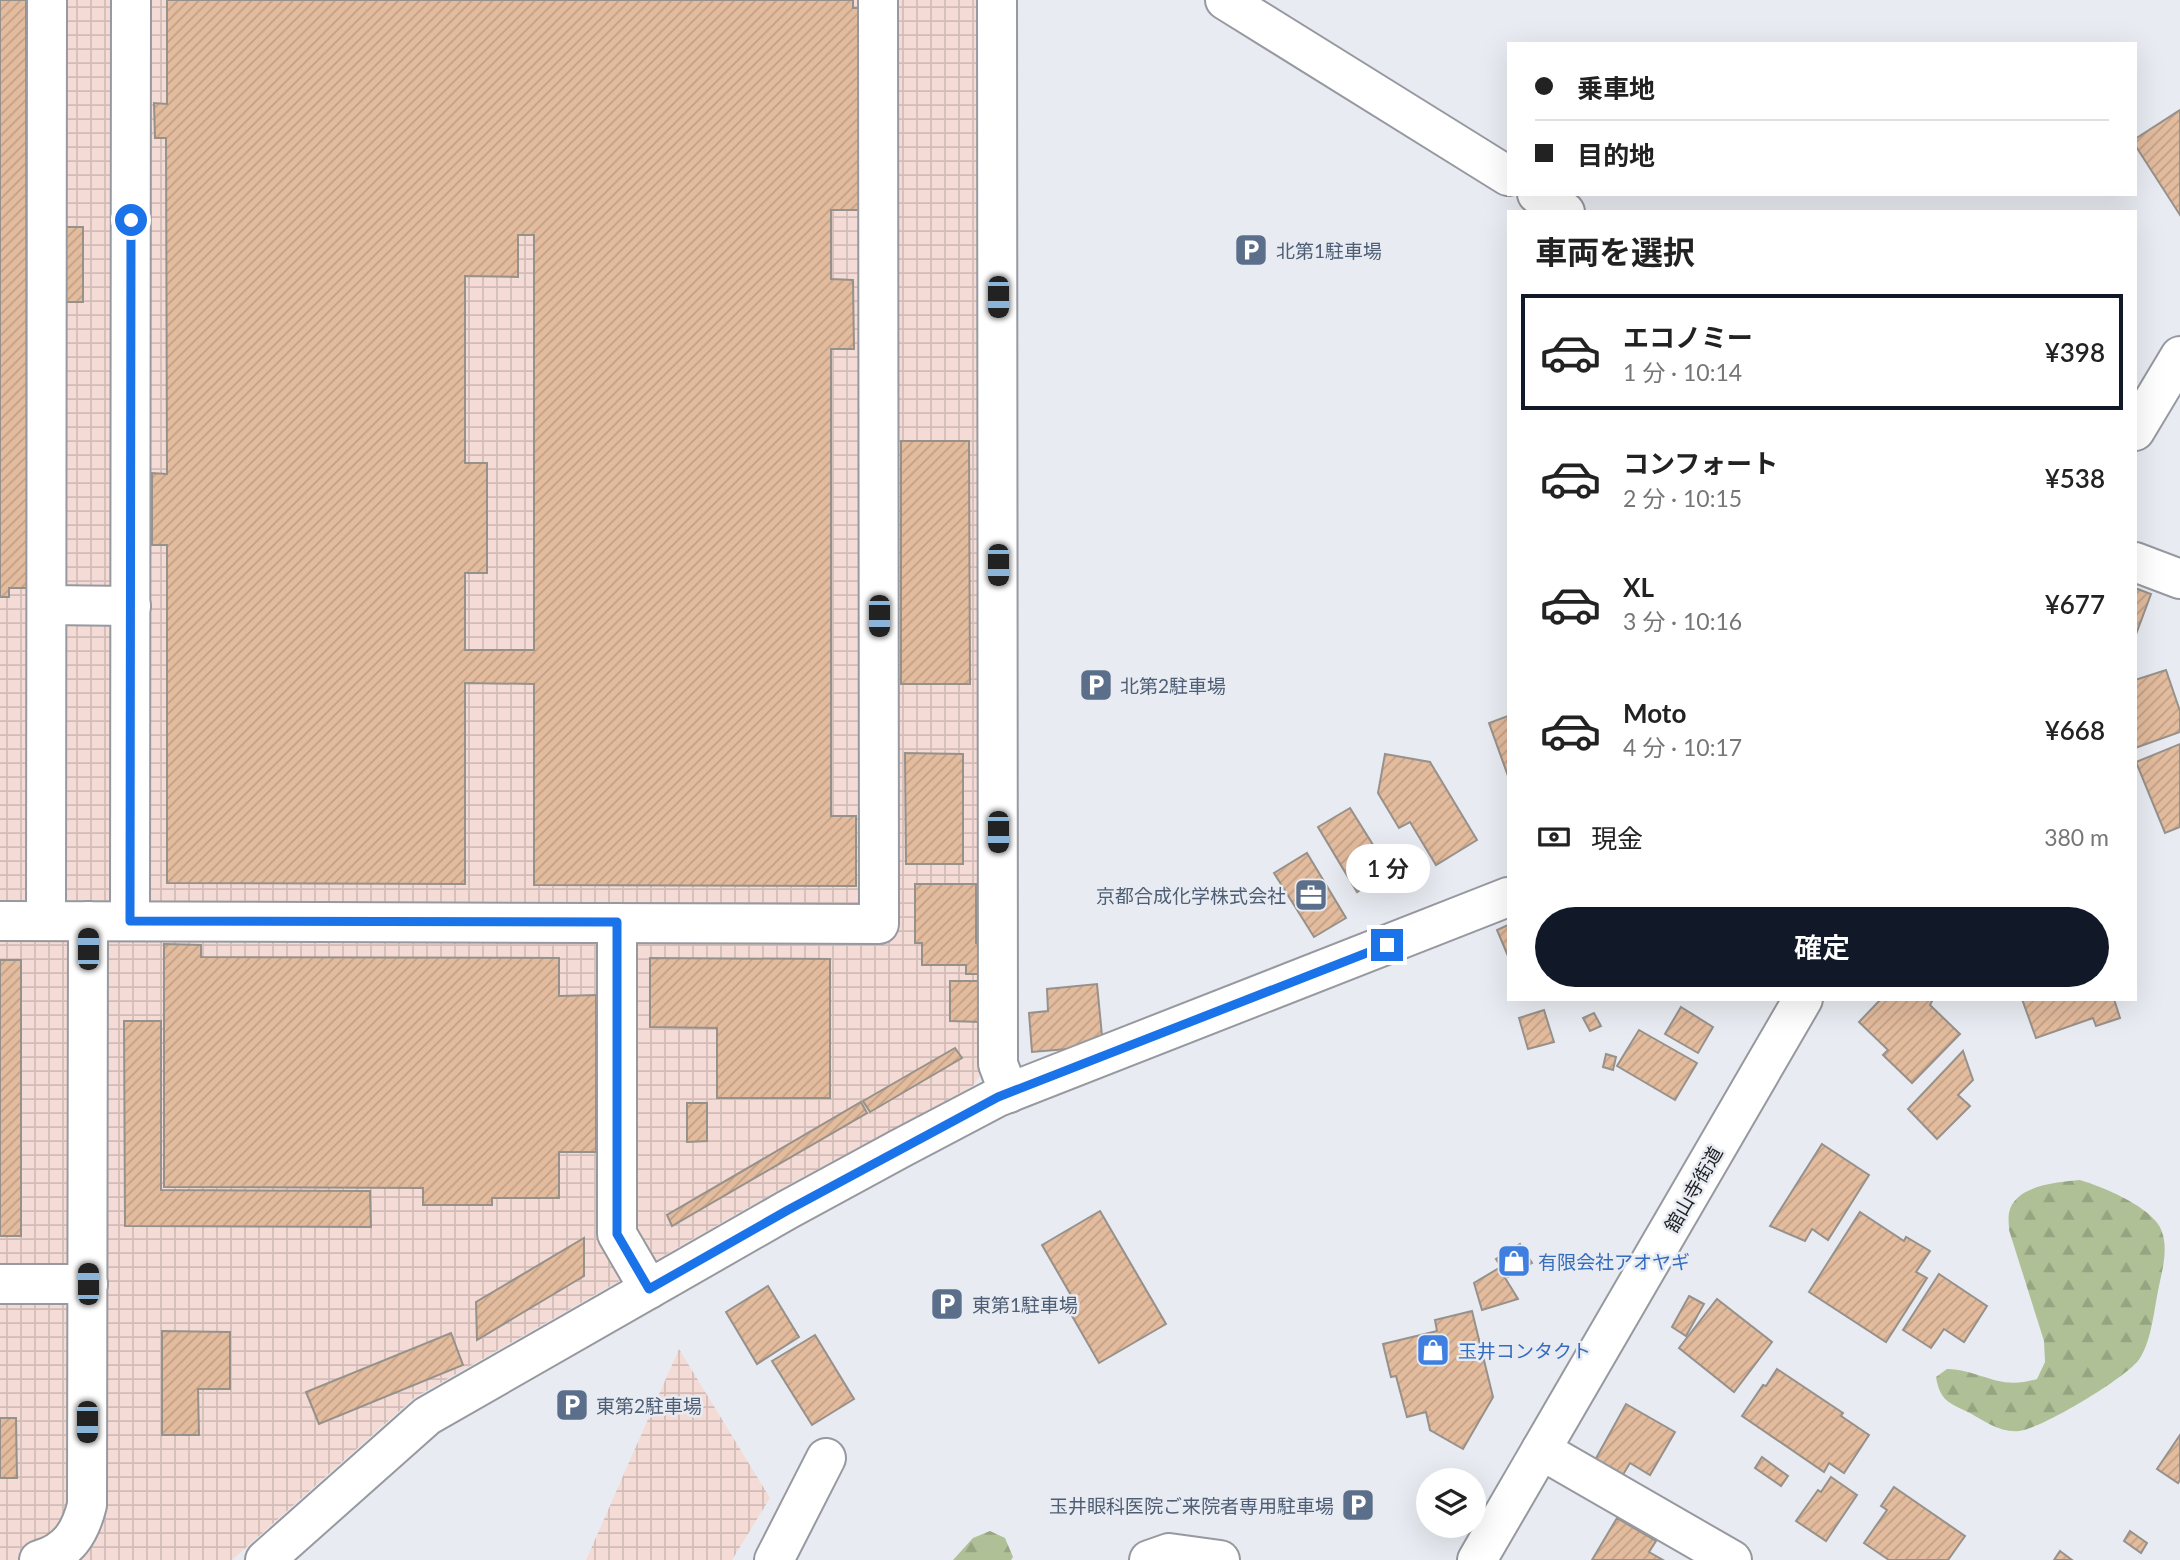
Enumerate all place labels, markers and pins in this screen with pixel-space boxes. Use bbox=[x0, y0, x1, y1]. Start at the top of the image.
parking icon: 北第1駐車場 bbox=[1232, 231, 1270, 269]
place label: 北第1駐車場 bbox=[1276, 239, 1382, 262]
parking icon: 北第2駐車場 bbox=[1077, 666, 1115, 704]
place label: 北第2駐車場 bbox=[1120, 674, 1226, 697]
office icon: 京都合成化学株式会社 bbox=[1292, 876, 1330, 914]
place label: 京都合成化学株式会社 bbox=[1096, 884, 1286, 907]
shop icon: 有限会社アオヤギ bbox=[1495, 1242, 1533, 1280]
place label: 有限会社アオヤギ bbox=[1538, 1250, 1690, 1273]
parking icon: 東第1駐車場 bbox=[928, 1285, 966, 1323]
place label: 東第1駐車場 bbox=[972, 1293, 1078, 1316]
shop icon: 玉井コンタクト bbox=[1414, 1331, 1452, 1369]
place label: 玉井コンタクト bbox=[1458, 1339, 1591, 1362]
parking icon: 東第2駐車場 bbox=[553, 1386, 591, 1424]
place label: 東第2駐車場 bbox=[596, 1394, 702, 1417]
parking icon: 玉井眼科医院ご来院者専用駐車場 bbox=[1339, 1486, 1377, 1524]
place label: 玉井眼科医院ご来院者専用駐車場 bbox=[1049, 1494, 1334, 1517]

